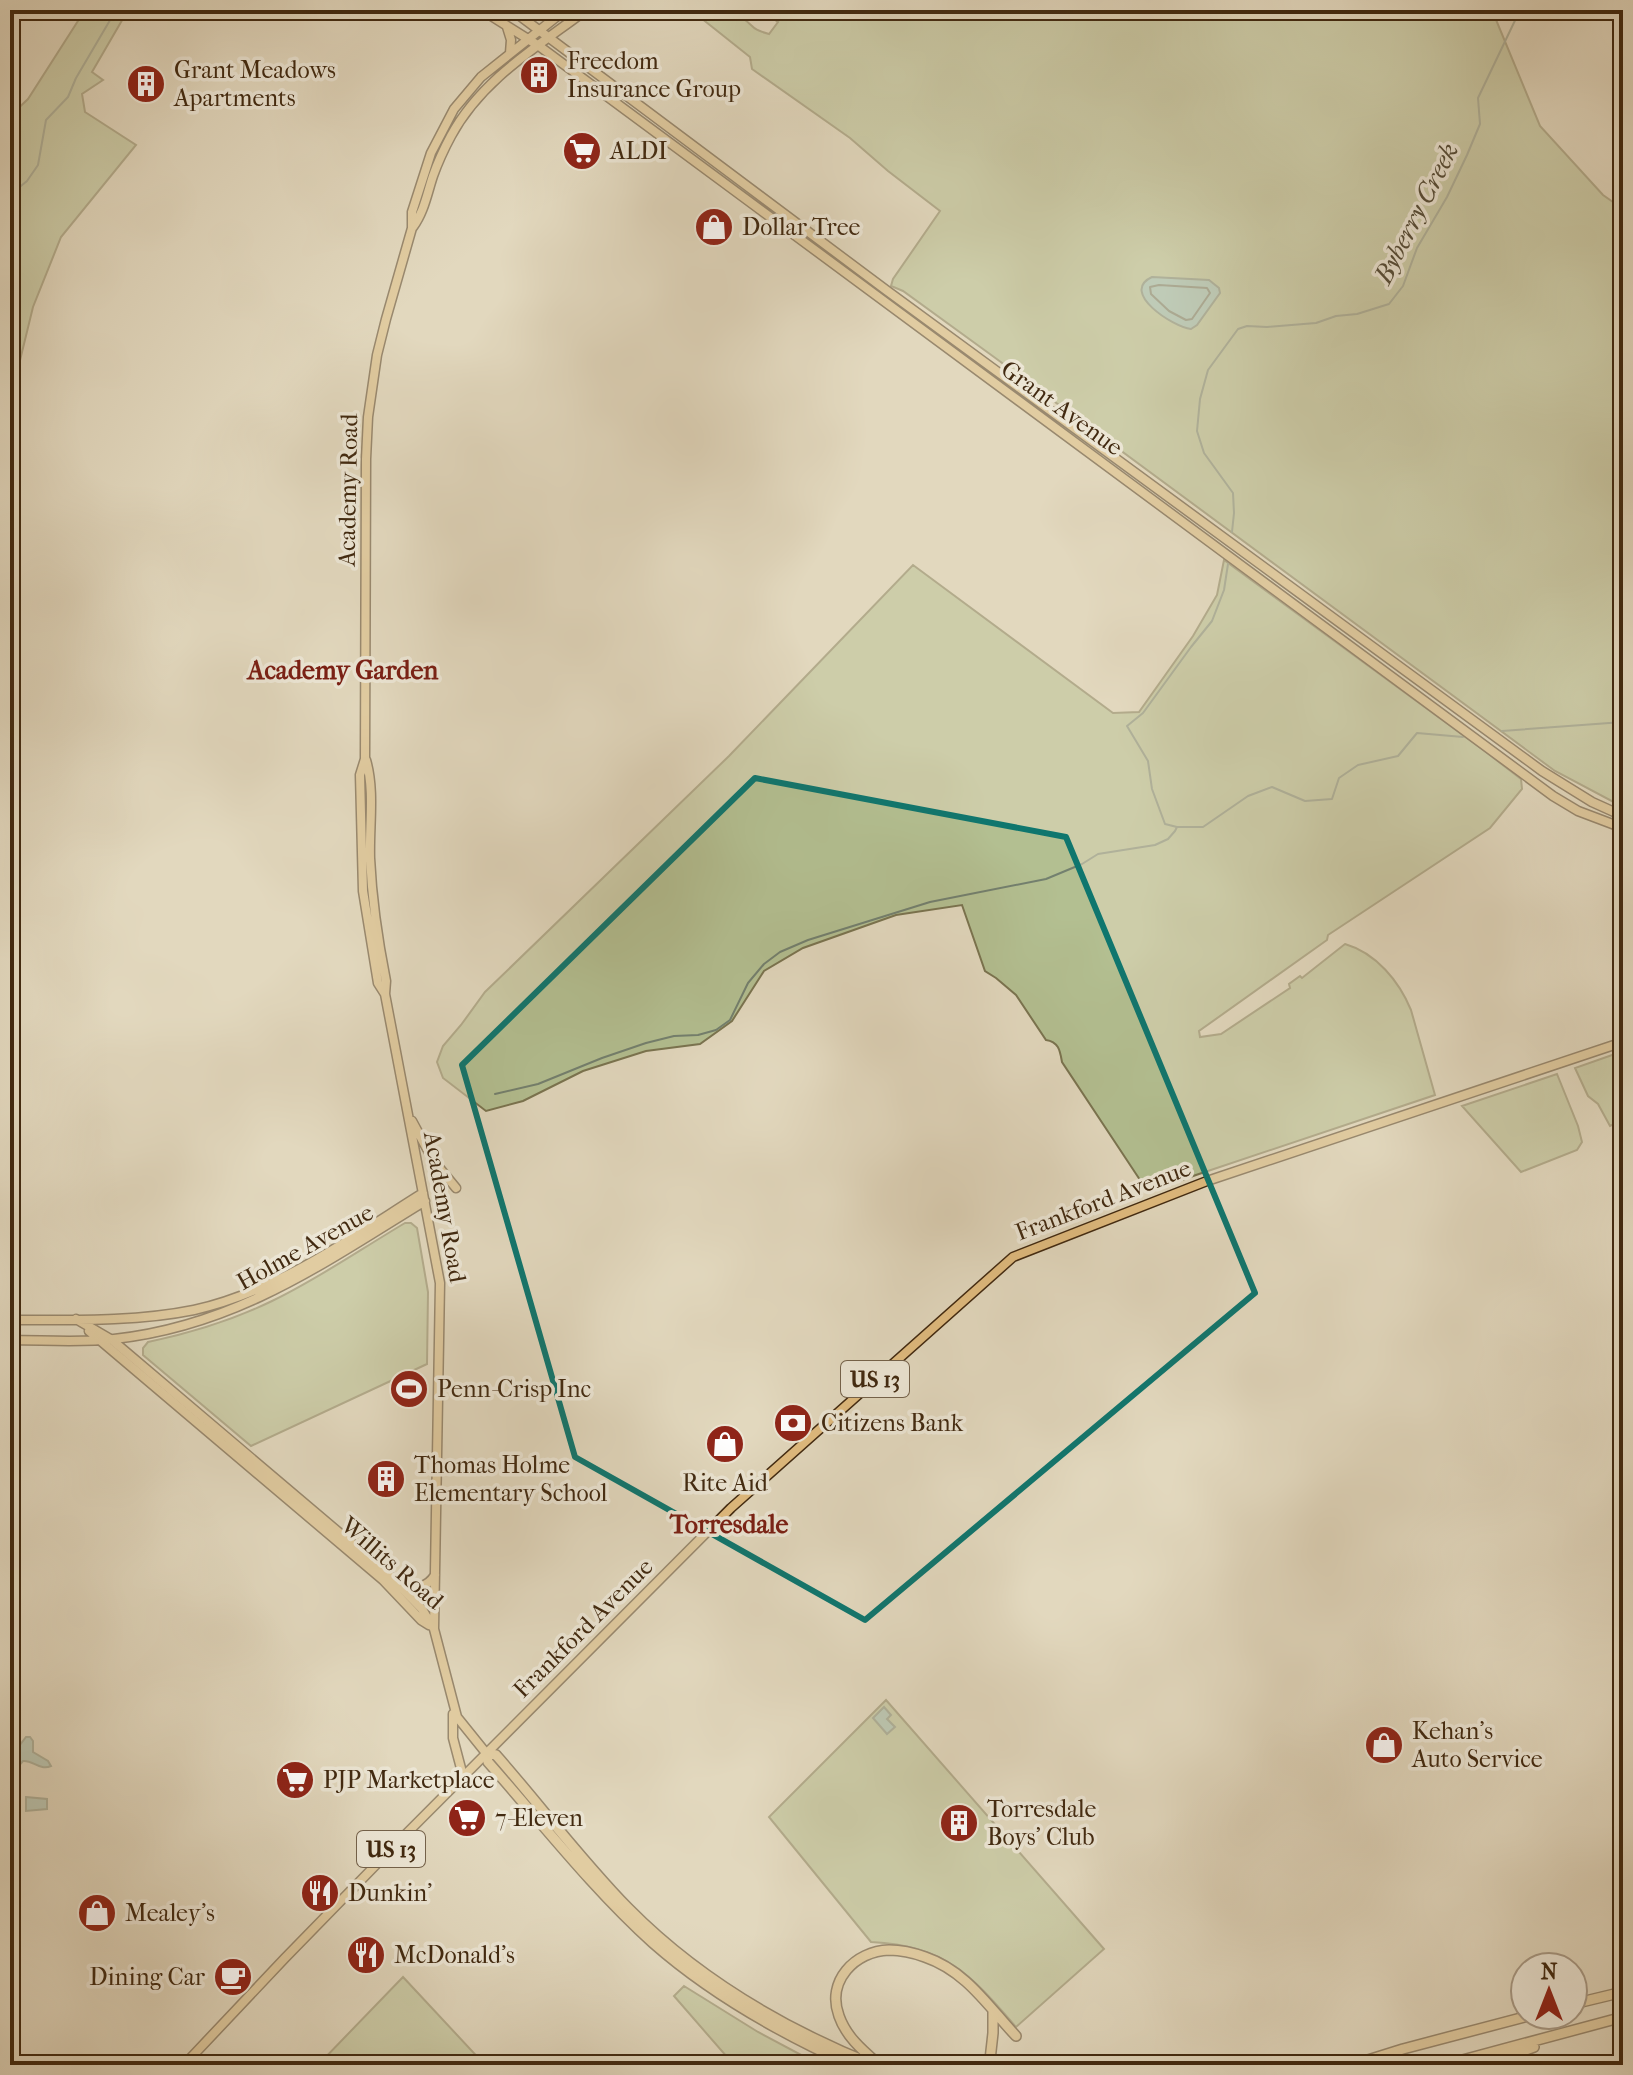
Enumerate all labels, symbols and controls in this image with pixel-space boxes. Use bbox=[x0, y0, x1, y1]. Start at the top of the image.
place label: Freedom Insurance Group bbox=[567, 47, 741, 103]
building icon: Freedom Insurance Group bbox=[518, 54, 560, 96]
place label: Grant Meadows Apartments bbox=[173, 56, 336, 112]
building icon: Grant Meadows Apartments bbox=[125, 63, 167, 105]
supermarket icon: ALDI bbox=[561, 130, 603, 172]
place label: ALDI bbox=[609, 137, 667, 165]
water label: Byberry Creek bbox=[1367, 138, 1465, 291]
shop icon: Dollar Tree bbox=[693, 206, 735, 248]
place label: Dollar Tree bbox=[742, 213, 861, 241]
street label: Grant Avenue bbox=[996, 355, 1128, 461]
street label: Academy Road bbox=[333, 412, 363, 568]
district label: Academy Garden bbox=[246, 655, 439, 686]
street label: Academy Road bbox=[418, 1128, 472, 1286]
street label: Frankford Avenue bbox=[1011, 1154, 1195, 1246]
street label: Holme Avenue bbox=[232, 1198, 378, 1296]
road number: US 13 bbox=[841, 1361, 909, 1397]
sports icon: Penn-Crisp Inc bbox=[388, 1368, 430, 1410]
place label: Penn-Crisp Inc bbox=[437, 1375, 591, 1403]
bank icon: Citizens Bank bbox=[772, 1402, 814, 1444]
place label: Citizens Bank bbox=[821, 1409, 964, 1437]
shop icon: Rite Aid bbox=[704, 1423, 746, 1465]
place label: Thomas Holme Elementary School bbox=[414, 1451, 608, 1507]
building icon: Thomas Holme Elementary School bbox=[365, 1458, 407, 1500]
place label: Rite Aid bbox=[682, 1469, 769, 1497]
district label: Torresdale bbox=[669, 1509, 788, 1540]
street label: Willits Road bbox=[334, 1510, 450, 1616]
street label: Frankford Avenue bbox=[507, 1552, 659, 1704]
place label: Kehan's Auto Service bbox=[1411, 1717, 1543, 1773]
shop icon: Kehan's Auto Service bbox=[1363, 1724, 1405, 1766]
supermarket icon: PJP Marketplace bbox=[274, 1759, 316, 1801]
place label: PJP Marketplace bbox=[323, 1766, 495, 1794]
place label: Torresdale Boys' Club bbox=[987, 1795, 1097, 1851]
supermarket icon: 7-Eleven bbox=[446, 1797, 488, 1839]
building icon: Torresdale Boys' Club bbox=[938, 1802, 980, 1844]
place label: 7-Eleven bbox=[495, 1804, 583, 1832]
road number: US 13 bbox=[357, 1831, 425, 1867]
restaurant icon: Dunkin' bbox=[299, 1872, 341, 1914]
place label: Dunkin' bbox=[348, 1879, 432, 1907]
shop icon: Mealey's bbox=[76, 1892, 118, 1934]
place label: Mealey's bbox=[125, 1899, 215, 1927]
restaurant icon: McDonald's bbox=[345, 1934, 387, 1976]
place label: McDonald's bbox=[394, 1941, 515, 1969]
north arrow bbox=[1509, 1951, 1589, 2031]
cafe icon: Dining Car bbox=[212, 1956, 254, 1998]
text: N bbox=[1541, 1959, 1558, 1985]
place label: Dining Car bbox=[89, 1963, 206, 1991]

